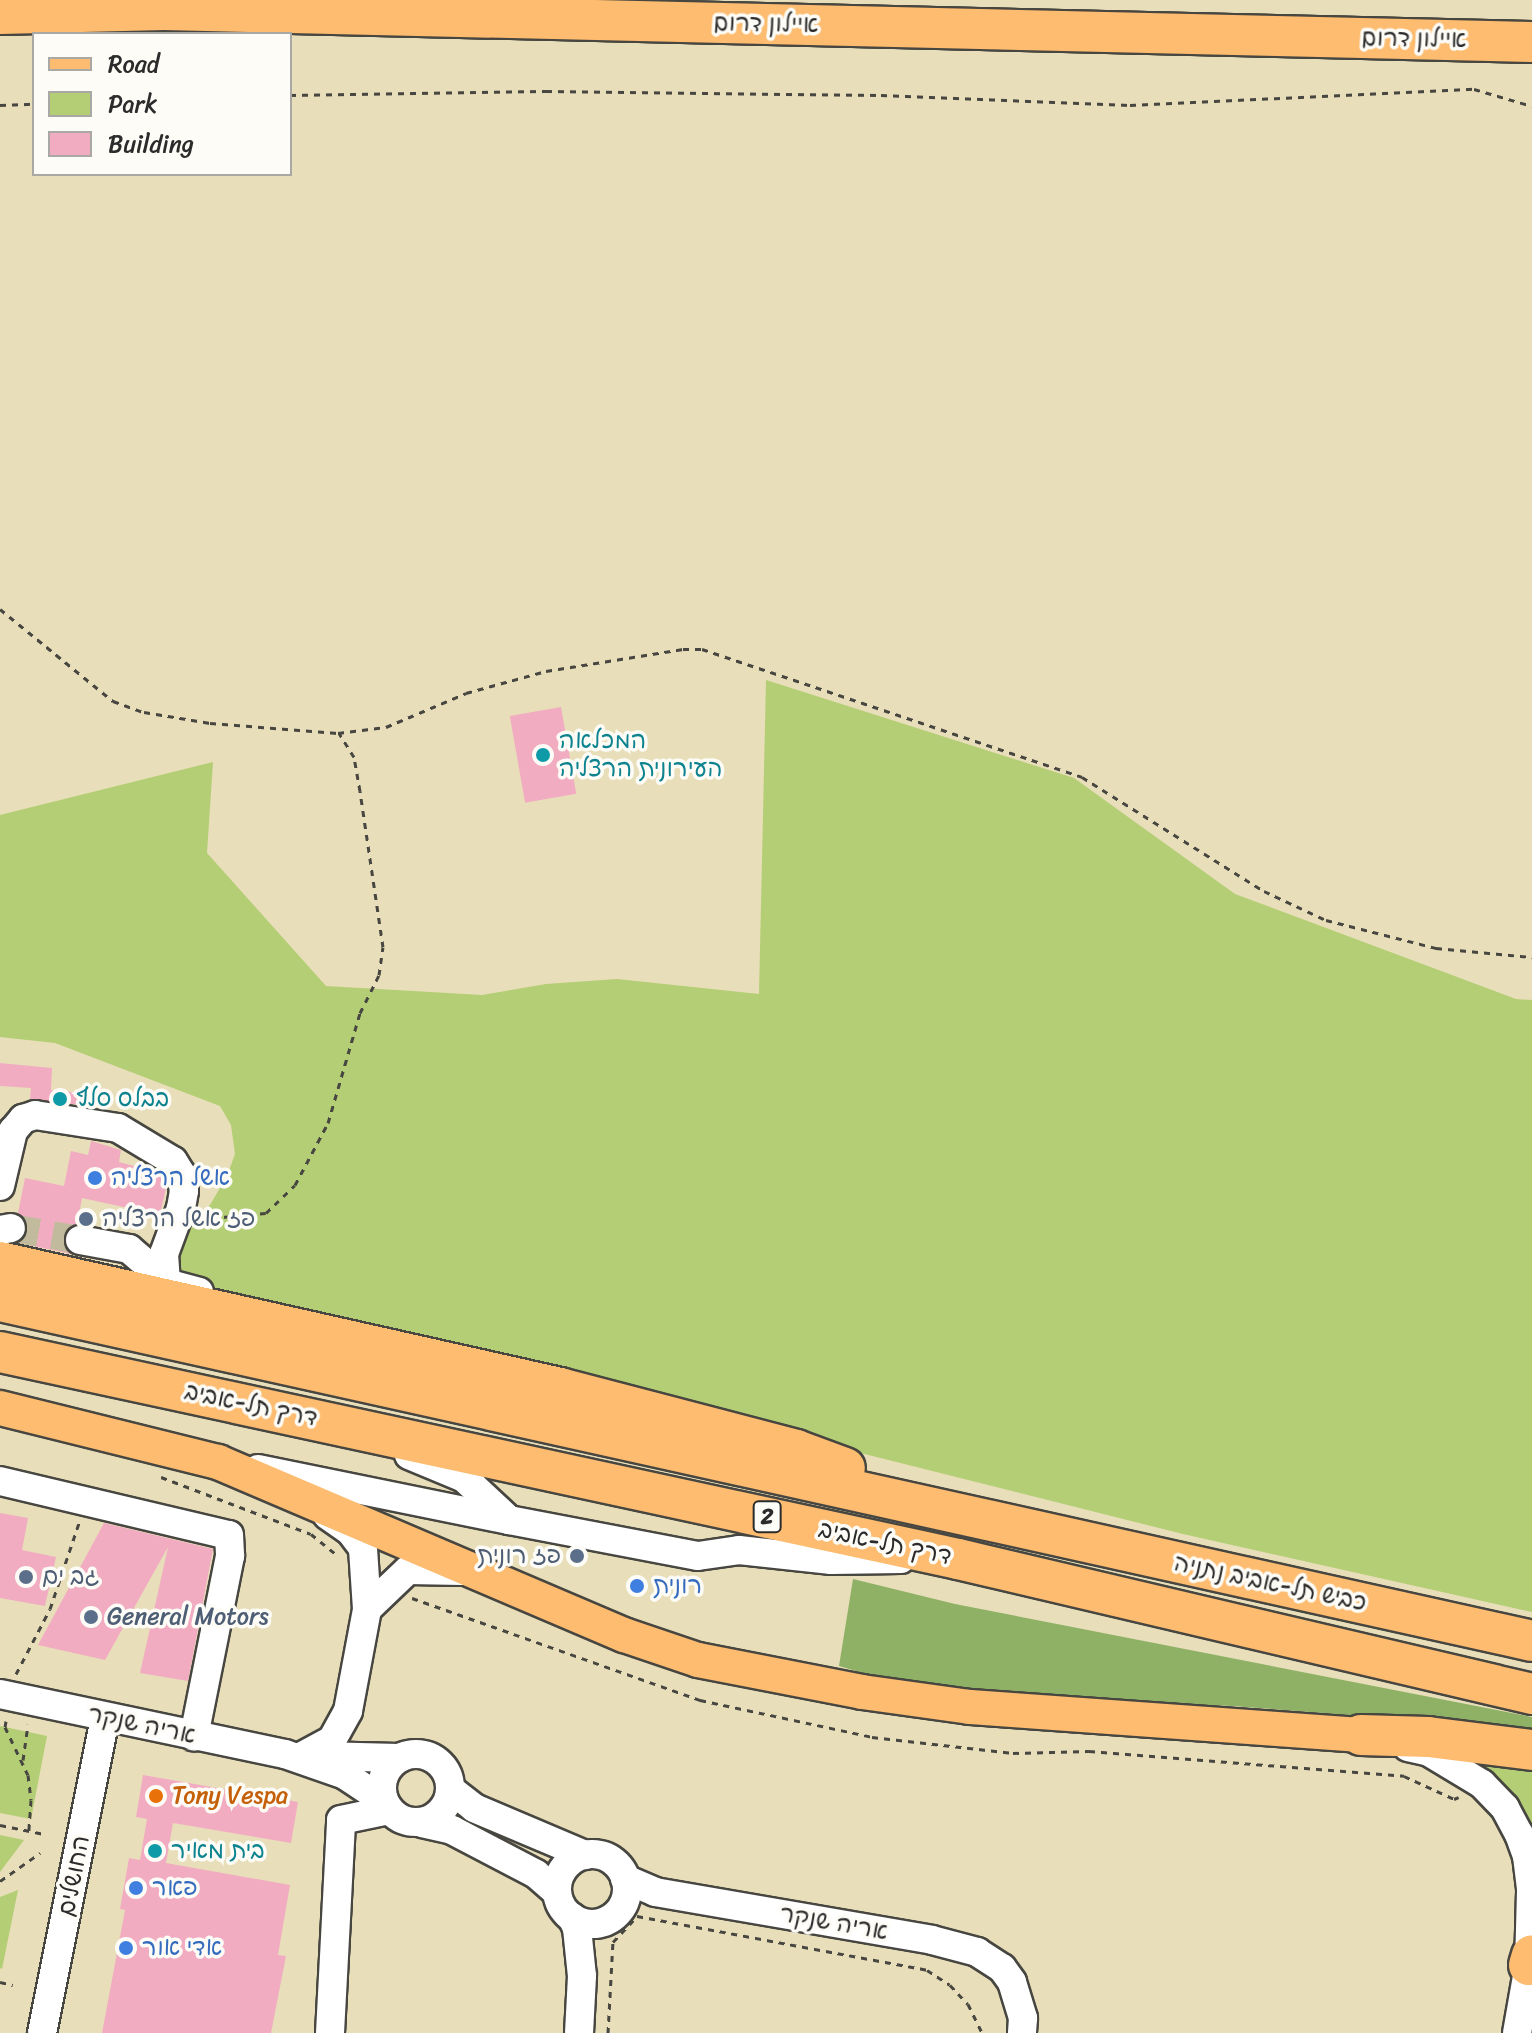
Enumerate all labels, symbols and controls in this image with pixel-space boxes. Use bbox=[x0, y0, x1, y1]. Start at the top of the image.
street label: איילון דרום bbox=[713, 9, 819, 39]
street label: איילון דרום bbox=[1361, 24, 1467, 54]
legend bbox=[32, 32, 292, 176]
text: Road bbox=[108, 43, 159, 85]
text: Park bbox=[108, 83, 157, 125]
text: Building bbox=[108, 123, 194, 165]
place label: המכלאה העירונית הרצליה bbox=[559, 727, 722, 783]
marker: המכלאה העירונית הרצליה bbox=[534, 746, 552, 764]
place label: בבלס סלף bbox=[76, 1085, 169, 1113]
marker: בבלס סלף bbox=[51, 1090, 69, 1108]
place label: אשל הרצליה bbox=[111, 1164, 230, 1192]
marker: אשל הרצליה bbox=[86, 1169, 104, 1187]
place label: פז אשל הרצליה bbox=[102, 1205, 255, 1233]
marker: פז אשל הרצליה bbox=[77, 1210, 95, 1228]
street label: דרך תל-אביב bbox=[182, 1377, 320, 1433]
road number: 2 bbox=[751, 1499, 783, 1535]
street label: דרך תל-אביב bbox=[816, 1515, 954, 1571]
place label: פז רונית bbox=[477, 1542, 561, 1570]
marker: פז רונית bbox=[568, 1547, 586, 1565]
street label: כביש תל-אביב נתניה bbox=[1171, 1549, 1369, 1617]
place label: גב ים bbox=[42, 1563, 99, 1591]
marker: גב ים bbox=[17, 1568, 35, 1586]
place label: רונית bbox=[653, 1572, 702, 1600]
marker: רונית bbox=[628, 1577, 646, 1595]
place label: General Motors bbox=[107, 1603, 269, 1631]
marker: General Motors bbox=[82, 1608, 100, 1626]
street label: אריה שנקר bbox=[86, 1700, 198, 1750]
place label: Tony Vespa bbox=[172, 1782, 287, 1810]
marker: Tony Vespa bbox=[147, 1787, 165, 1805]
street label: החושלים bbox=[52, 1833, 96, 1919]
place label: בית מאיר bbox=[171, 1837, 265, 1865]
marker: בית מאיר bbox=[146, 1842, 164, 1860]
place label: פאר bbox=[152, 1874, 198, 1902]
marker: פאר bbox=[127, 1879, 145, 1897]
street label: אריה שנקר bbox=[778, 1899, 890, 1947]
place label: אדי אור bbox=[142, 1934, 222, 1962]
marker: אדי אור bbox=[117, 1939, 135, 1957]

